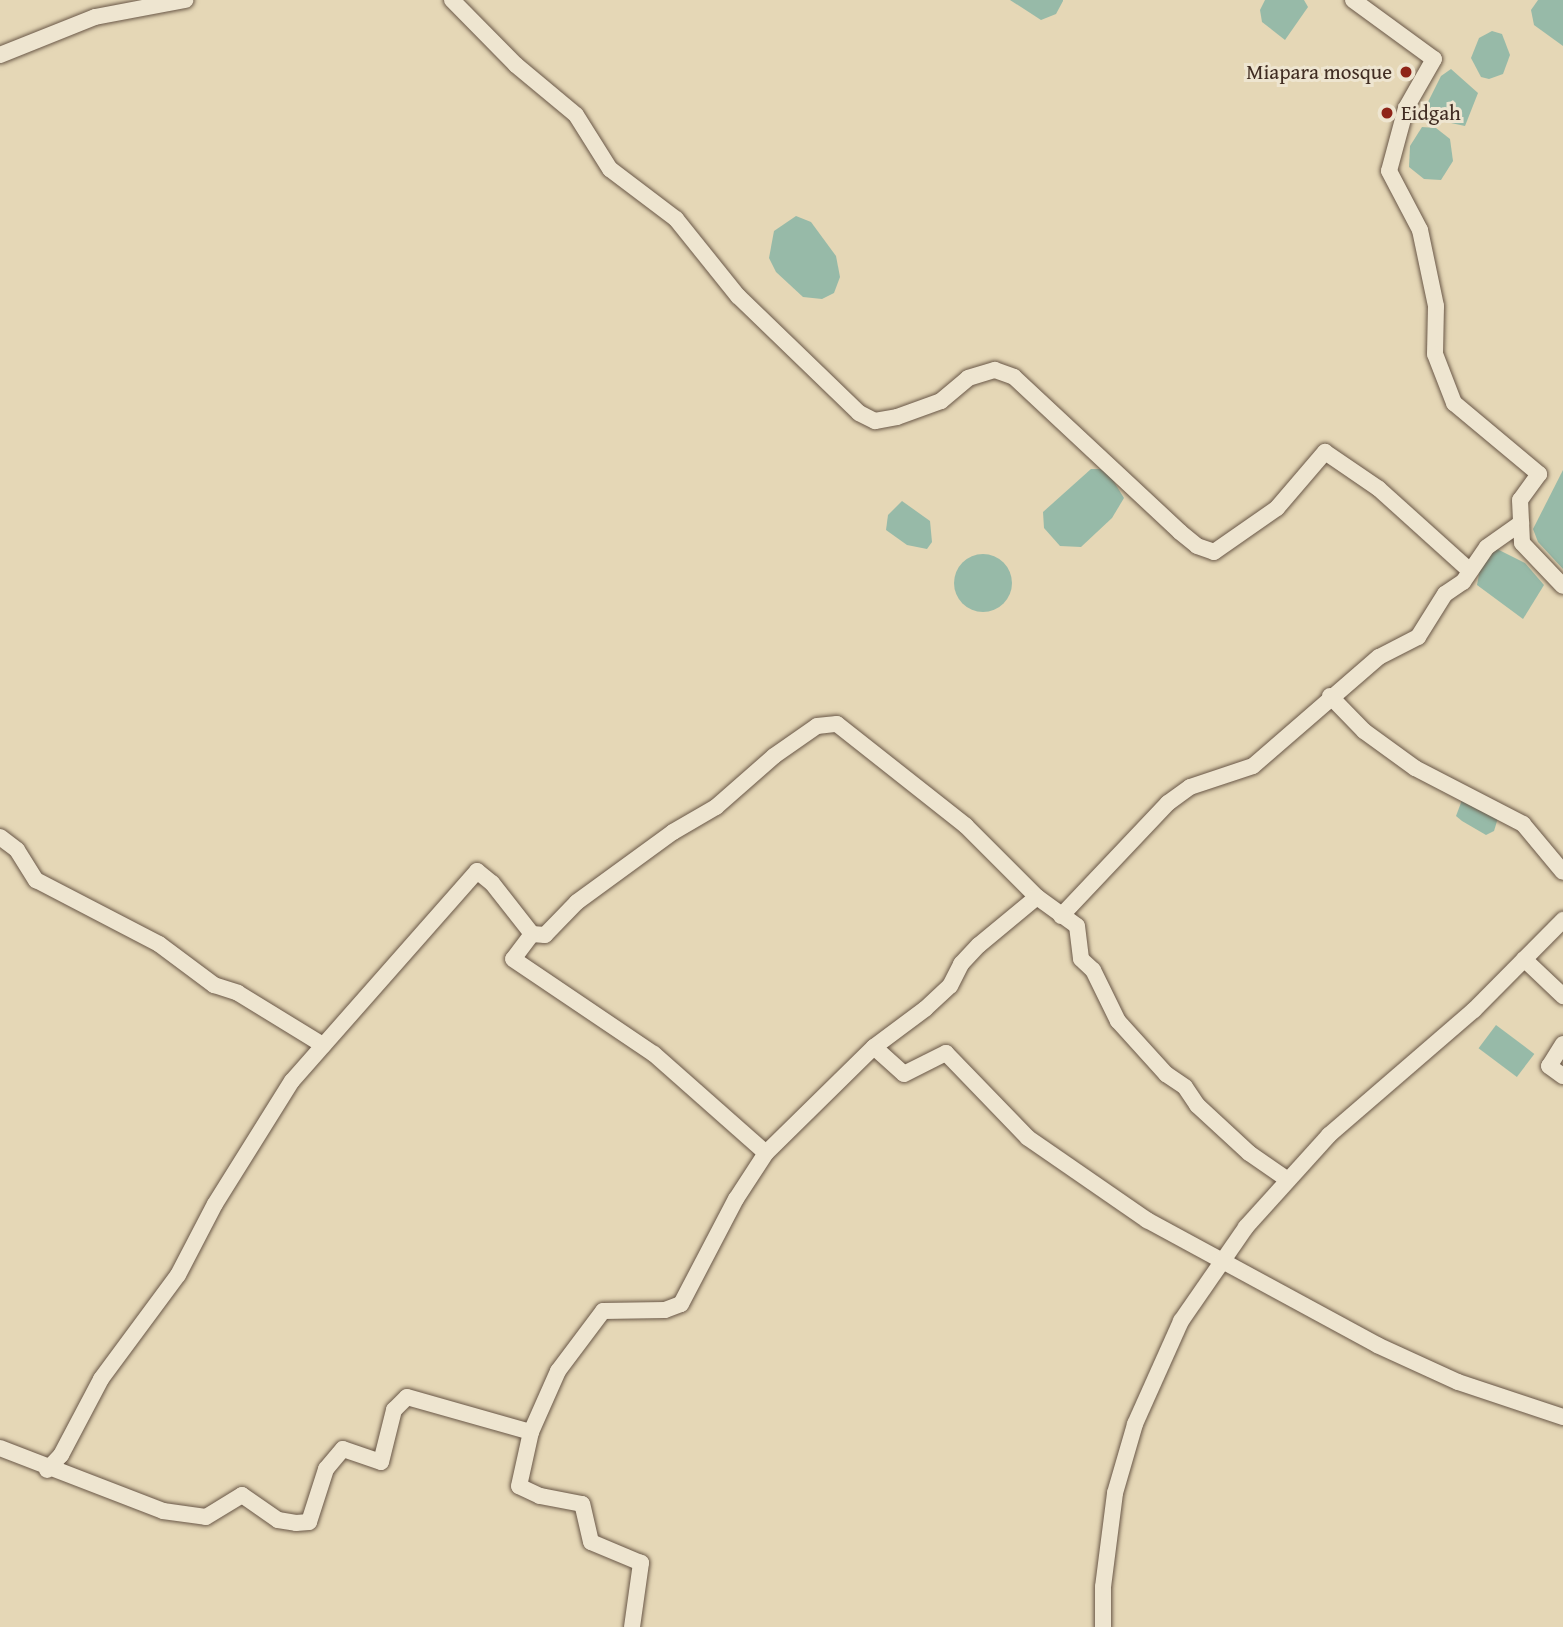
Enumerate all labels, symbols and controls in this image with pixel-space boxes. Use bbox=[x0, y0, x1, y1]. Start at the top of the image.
place label: Miapara mosque bbox=[1246, 59, 1392, 85]
marker: Miapara mosque bbox=[1398, 64, 1414, 80]
place label: Eidgah bbox=[1401, 100, 1461, 126]
marker: Eidgah bbox=[1379, 105, 1395, 121]

